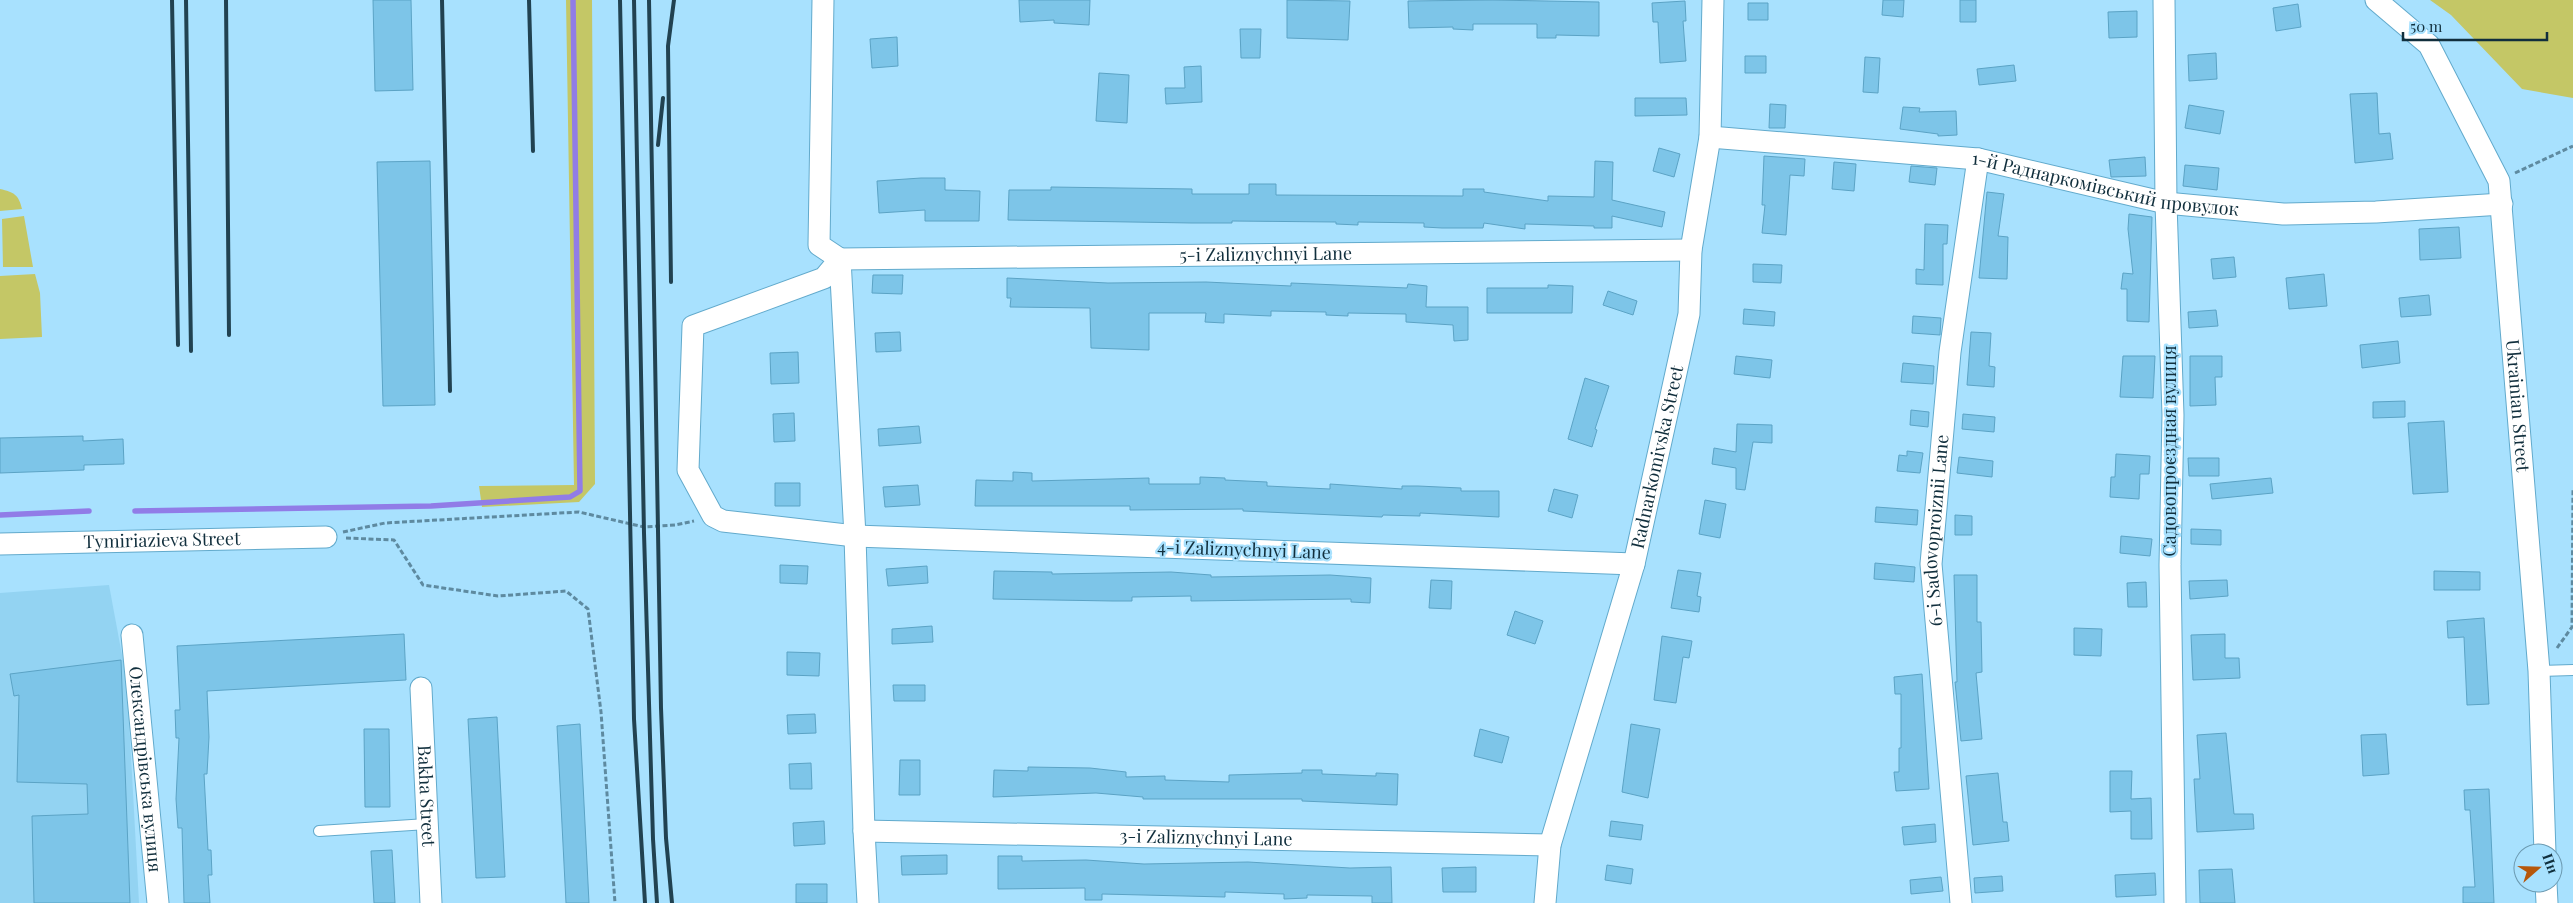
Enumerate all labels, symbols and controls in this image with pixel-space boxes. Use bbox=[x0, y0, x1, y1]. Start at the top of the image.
scale bar bbox=[2403, 10, 2547, 42]
text: 50 m bbox=[2410, 16, 2443, 36]
street label: 1-й Раднаркомівський провулок bbox=[1971, 146, 2240, 221]
street label: 5-i Zaliznychnyi Lane bbox=[1179, 241, 1352, 266]
street label: Ukrainian Street bbox=[2501, 339, 2536, 473]
street label: Садовопроєздная вулиця bbox=[2157, 345, 2181, 557]
street label: Radnarkomivska Street bbox=[1625, 362, 1689, 551]
street label: 6-i Sadovoproiznii Lane bbox=[1918, 433, 1954, 628]
street label: Tymiriazieva Street bbox=[83, 526, 241, 553]
street label: 4-i Zaliznychnyi Lane bbox=[1157, 534, 1331, 564]
street label: Олександрівська вулиця bbox=[124, 665, 168, 874]
street label: Bakha Street bbox=[413, 744, 441, 848]
street label: 3-i Zaliznychnyi Lane bbox=[1119, 823, 1293, 851]
north arrow bbox=[2513, 843, 2563, 893]
text: Пн bbox=[2538, 851, 2563, 876]

